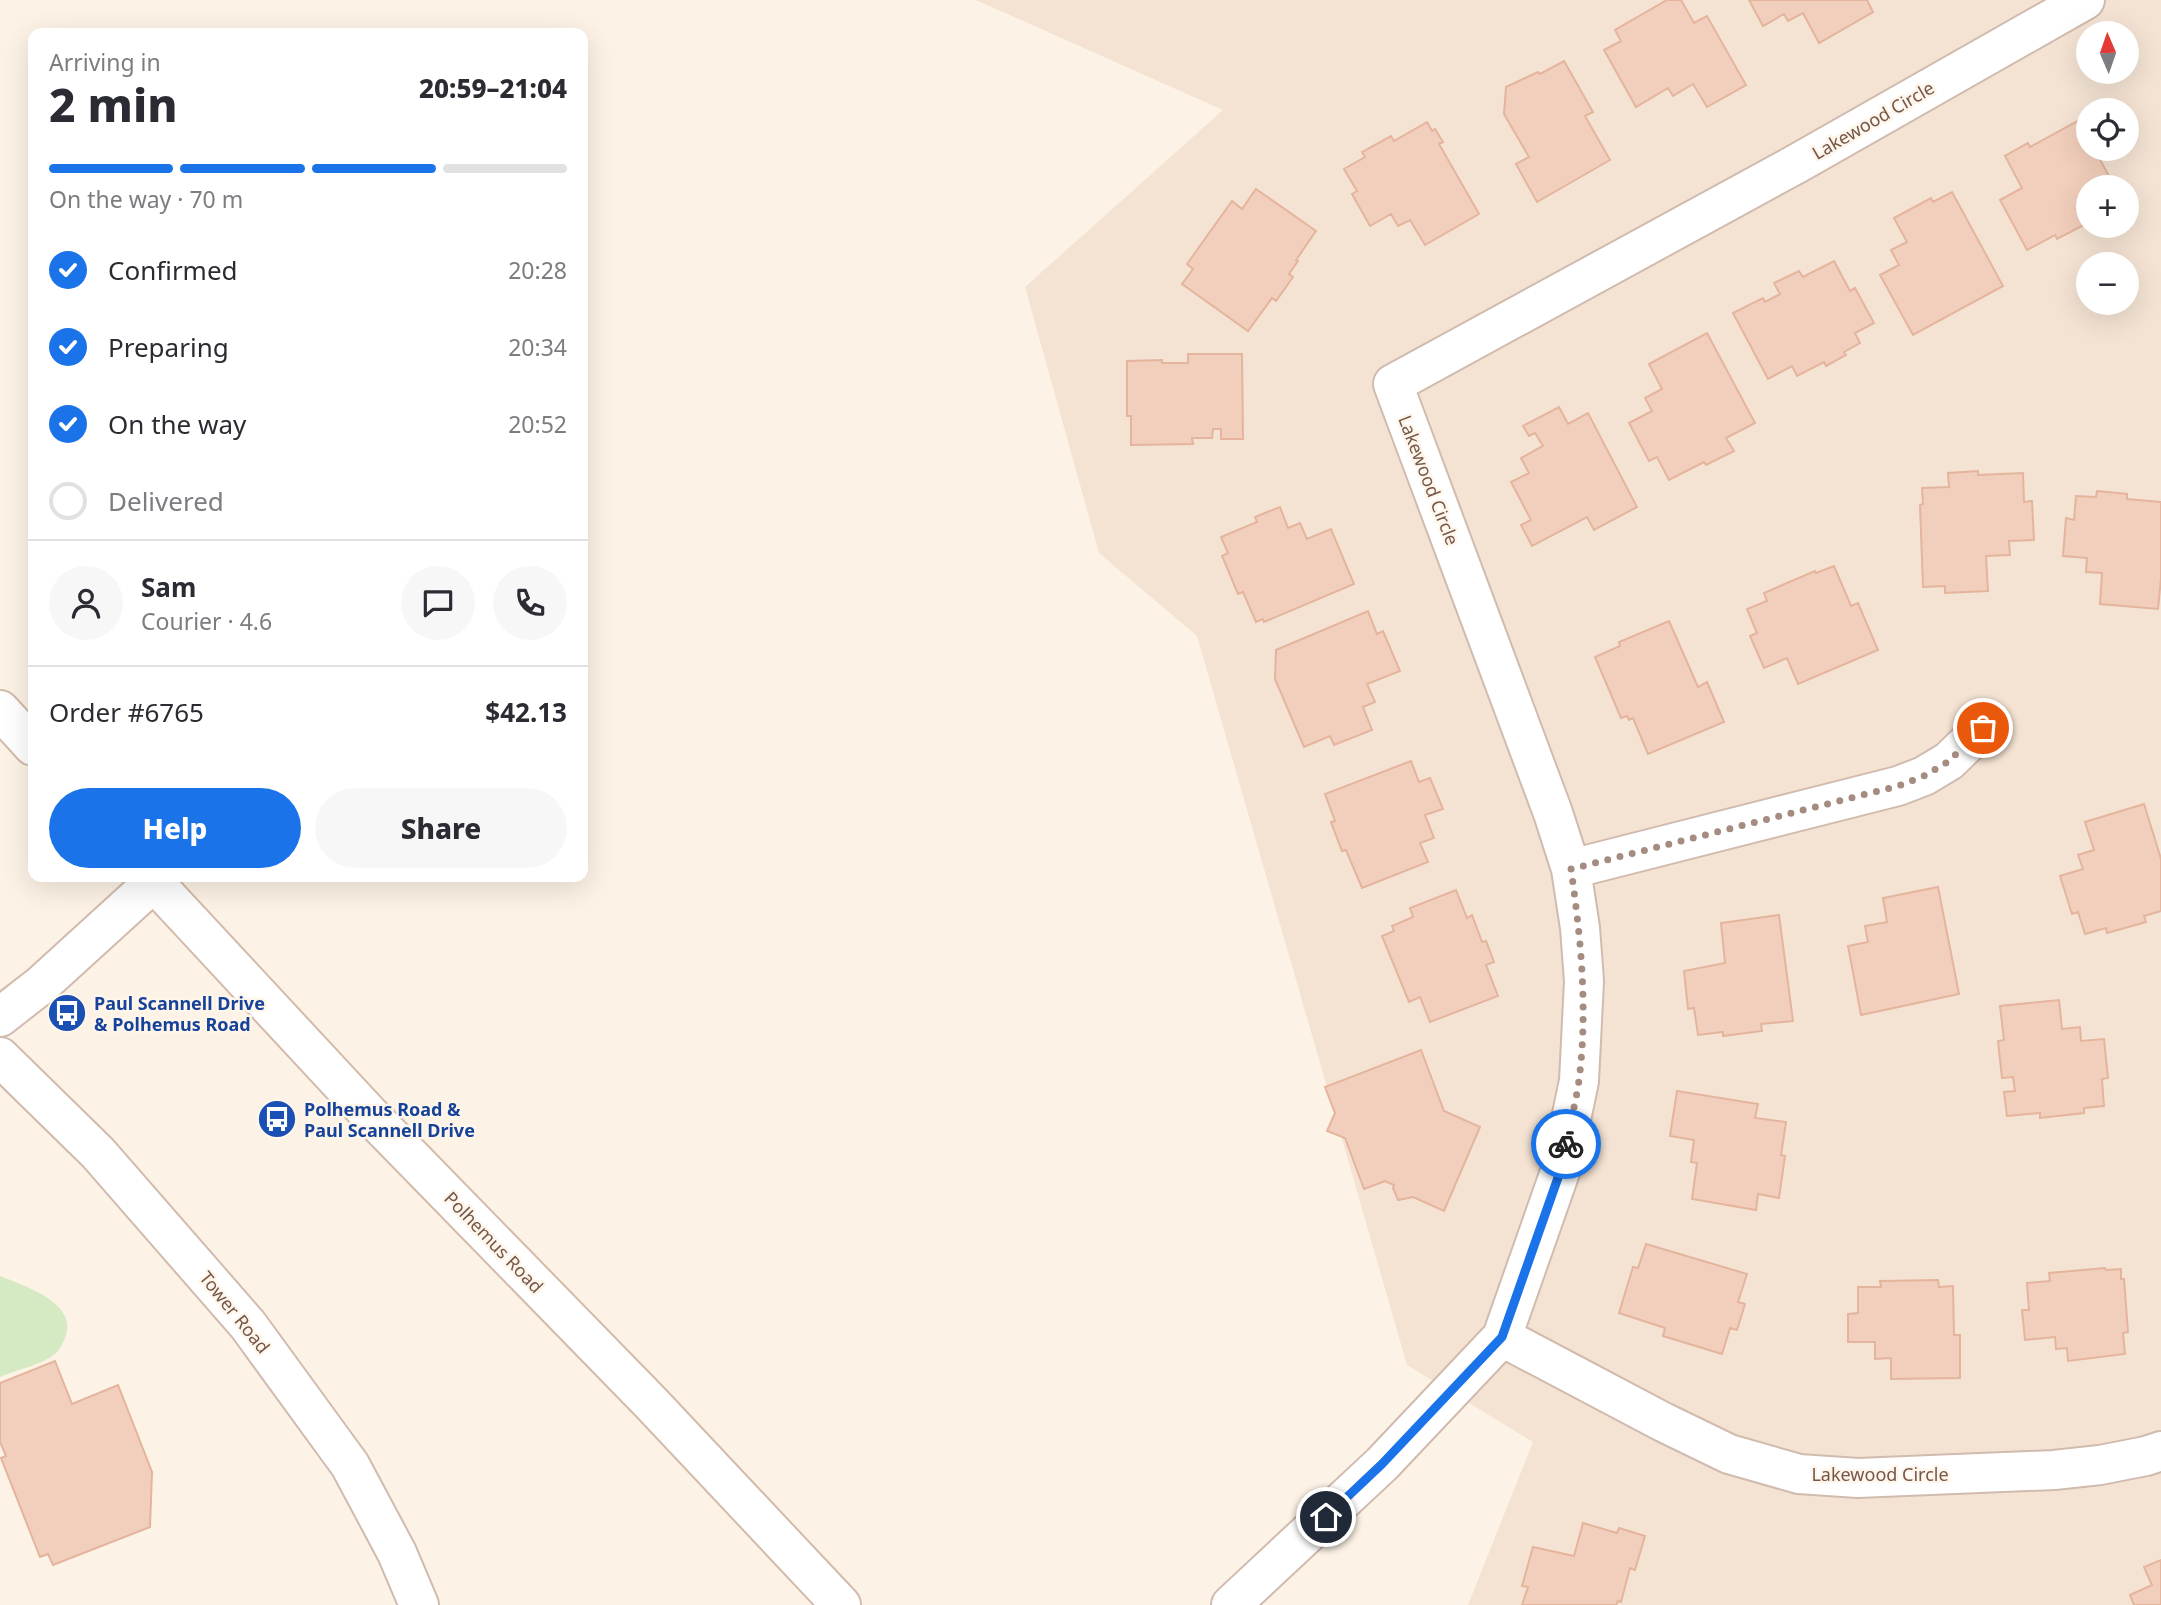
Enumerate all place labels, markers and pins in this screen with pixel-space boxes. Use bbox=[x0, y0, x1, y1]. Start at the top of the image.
pin bbox=[1953, 698, 2013, 758]
place label: Paul Scannell Drive & Polhemus Road bbox=[94, 991, 265, 1036]
bus stop icon: Paul Scannell Drive & Polhemus Road bbox=[46, 992, 88, 1034]
place label: Polhemus Road & Paul Scannell Drive bbox=[304, 1097, 475, 1142]
bus stop icon: Polhemus Road & Paul Scannell Drive bbox=[256, 1098, 298, 1140]
pin bbox=[1296, 1487, 1356, 1547]

